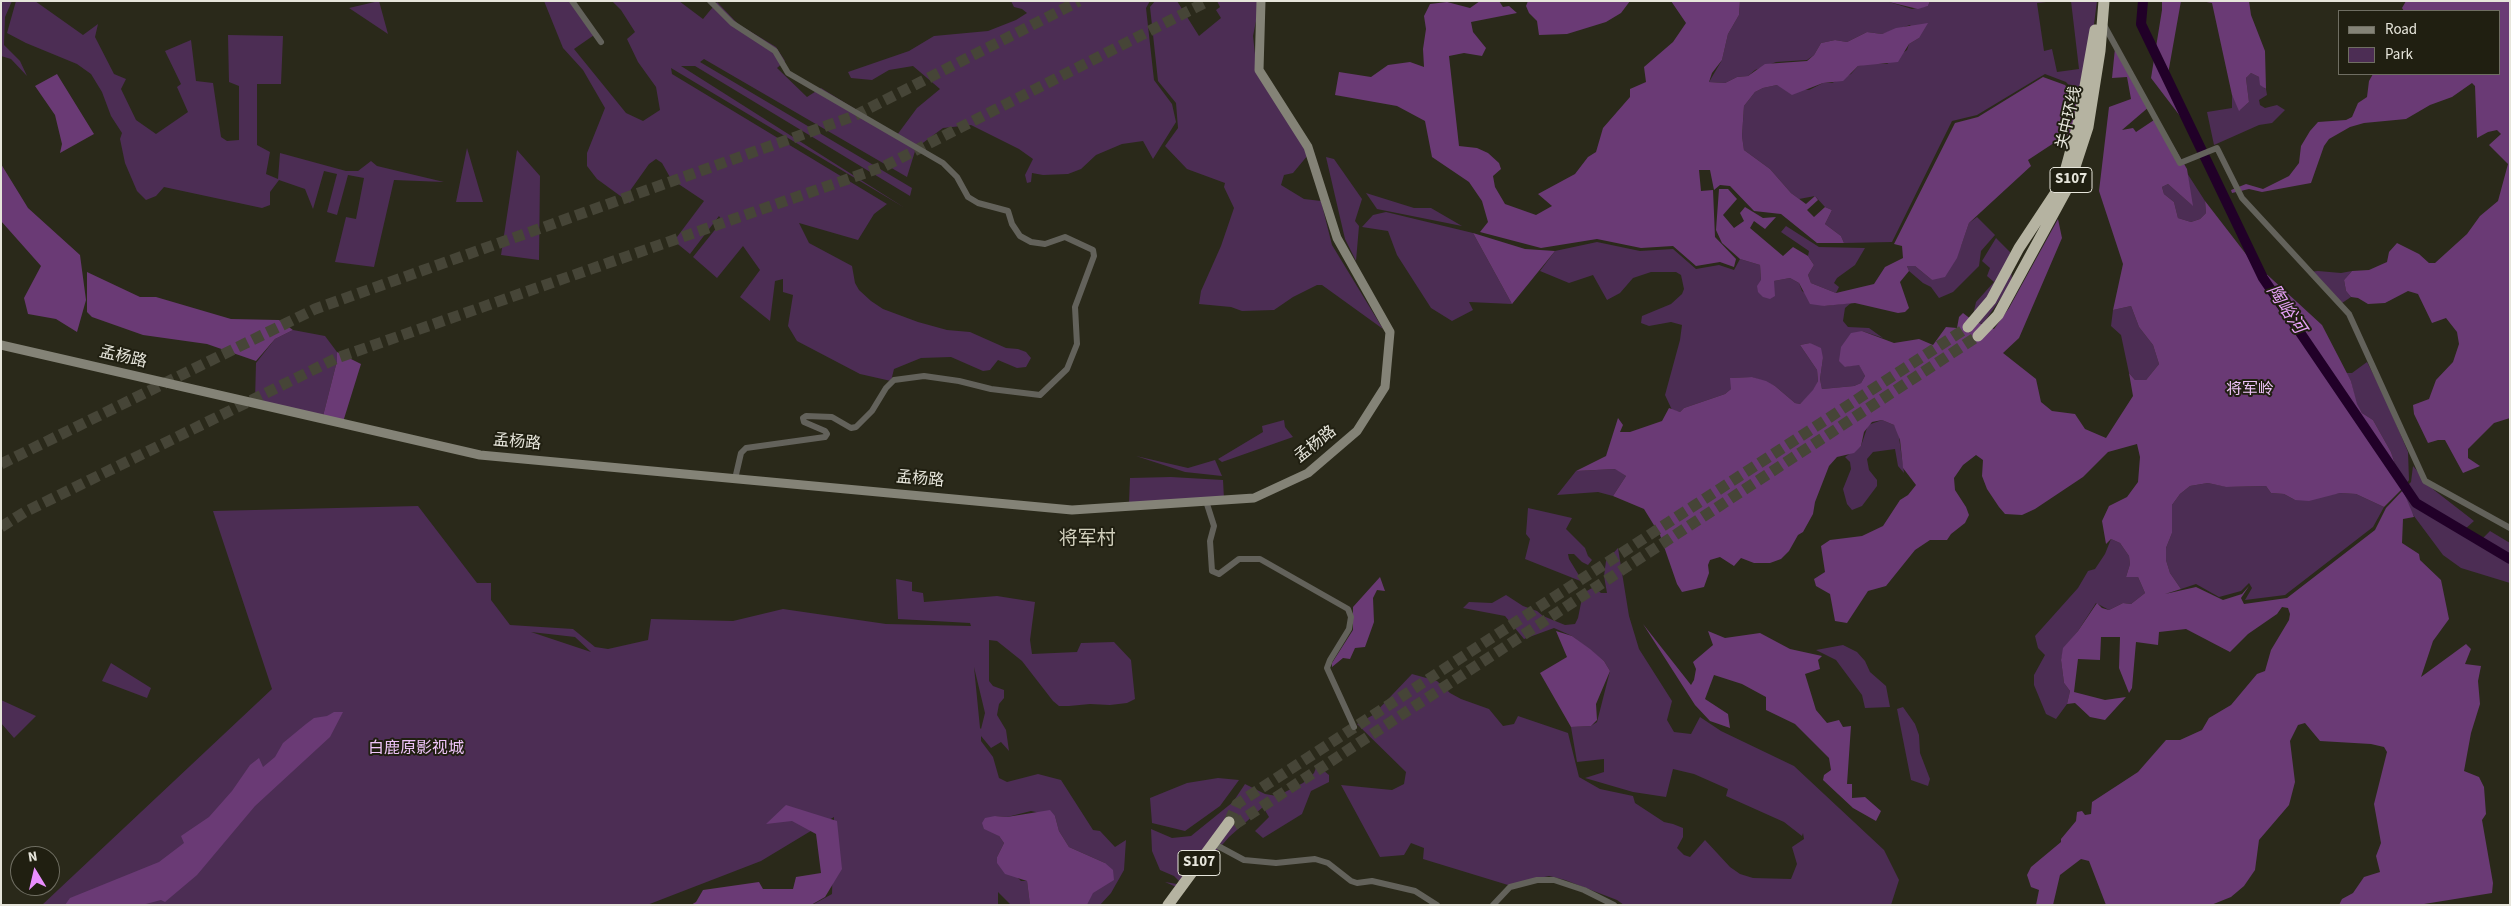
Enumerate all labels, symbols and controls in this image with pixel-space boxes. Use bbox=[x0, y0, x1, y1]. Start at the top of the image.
legend bbox=[2338, 10, 2501, 75]
text: Road bbox=[2385, 19, 2417, 40]
text: Park bbox=[2385, 44, 2413, 65]
street label: 关中环线 bbox=[2053, 85, 2087, 151]
road number: S107 bbox=[2050, 168, 2092, 192]
water label: 陶峪河 bbox=[2261, 282, 2309, 338]
street label: 孟杨路 bbox=[97, 343, 149, 373]
park label: 将军岭 bbox=[2226, 380, 2274, 400]
street label: 孟杨路 bbox=[1291, 422, 1341, 468]
street label: 孟杨路 bbox=[492, 431, 542, 455]
street label: 孟杨路 bbox=[895, 468, 945, 492]
district label: 将军村 bbox=[1059, 529, 1115, 551]
park label: 白鹿原影视城 bbox=[368, 739, 464, 759]
north arrow bbox=[10, 846, 60, 896]
text: N bbox=[27, 847, 39, 868]
road number: S107 bbox=[1178, 850, 1220, 876]

